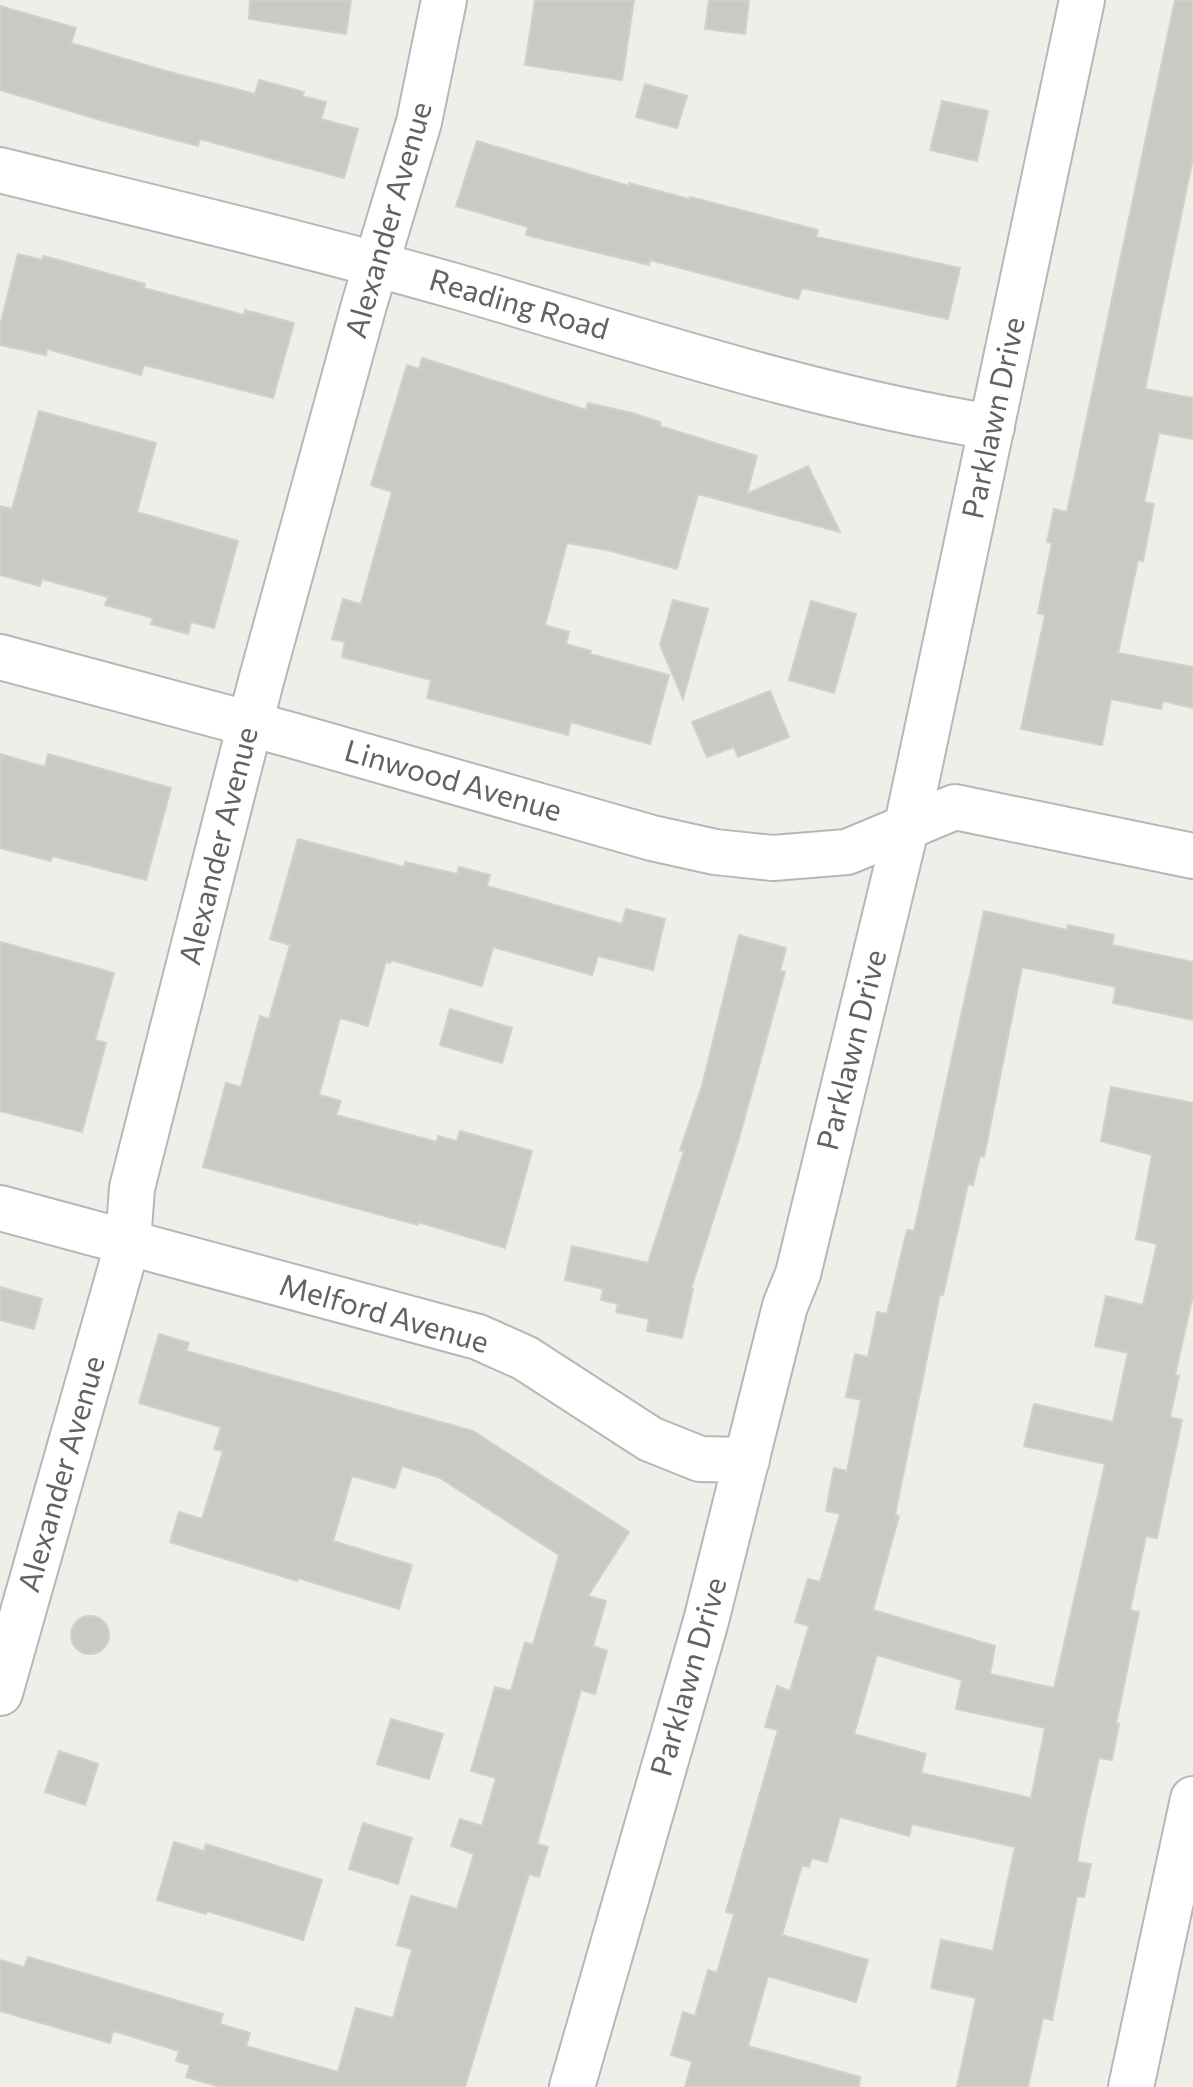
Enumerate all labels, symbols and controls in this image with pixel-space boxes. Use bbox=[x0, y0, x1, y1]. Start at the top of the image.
street label: Alexander Avenue bbox=[335, 97, 438, 342]
street label: Reading Road bbox=[426, 259, 614, 346]
street label: Parklawn Drive bbox=[952, 313, 1031, 522]
street label: Alexander Avenue bbox=[169, 723, 264, 968]
street label: Linwood Avenue bbox=[341, 730, 567, 827]
street label: Parklawn Drive bbox=[807, 945, 892, 1153]
street label: Melford Avenue bbox=[276, 1264, 493, 1359]
street label: Alexander Avenue bbox=[8, 1351, 111, 1596]
street label: Parklawn Drive bbox=[641, 1573, 733, 1780]

